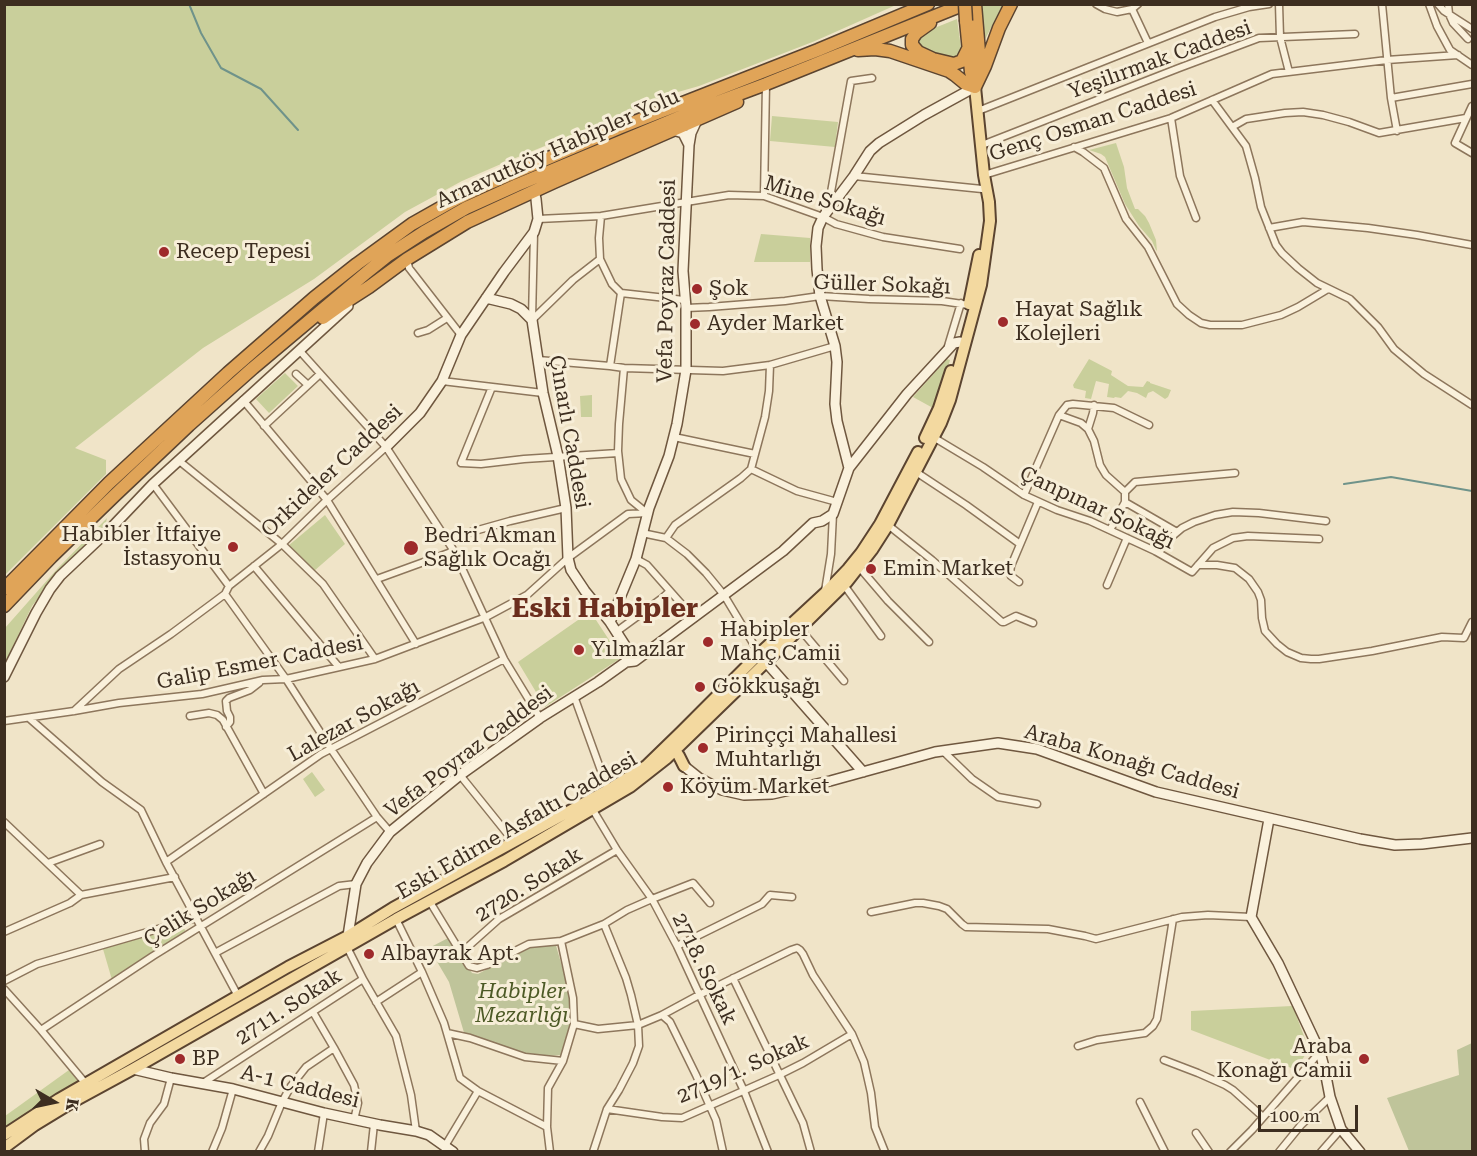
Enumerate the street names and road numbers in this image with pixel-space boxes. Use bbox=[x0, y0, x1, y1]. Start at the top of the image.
street label: Yeşilırmak Caddesi bbox=[1065, 15, 1255, 105]
street label: Genç Osman Caddesi bbox=[986, 77, 1200, 167]
street label: Arnavutköy Habipler Yolu bbox=[432, 84, 684, 214]
street label: Mine Sokağı bbox=[761, 171, 889, 231]
street label: Vefa Poyraz Caddesi bbox=[653, 179, 681, 383]
street label: Güller Sokağı bbox=[813, 270, 951, 300]
street label: Çınarlı Caddesi bbox=[543, 353, 595, 511]
street label: Orkideler Caddesi bbox=[256, 399, 408, 543]
street label: Çanpınar Sokağı bbox=[1015, 461, 1179, 555]
street label: Galip Esmer Caddesi bbox=[155, 631, 365, 695]
street label: Lalezar Sokağı bbox=[284, 674, 424, 768]
street label: Vefa Poyraz Caddesi bbox=[380, 681, 558, 823]
street label: Araba Konağı Caddesi bbox=[1022, 719, 1242, 805]
street label: Eski Edirne Asfaltı Caddesi bbox=[392, 747, 642, 905]
street label: 2720. Sokak bbox=[471, 842, 587, 928]
street label: Çelik Sokağı bbox=[139, 864, 261, 952]
street label: 2718. Sokak bbox=[666, 909, 742, 1029]
street label: 2711. Sokak bbox=[231, 963, 347, 1051]
street label: 2719/1. Sokak bbox=[673, 1029, 813, 1109]
street label: A-1 Caddesi bbox=[238, 1060, 362, 1114]

